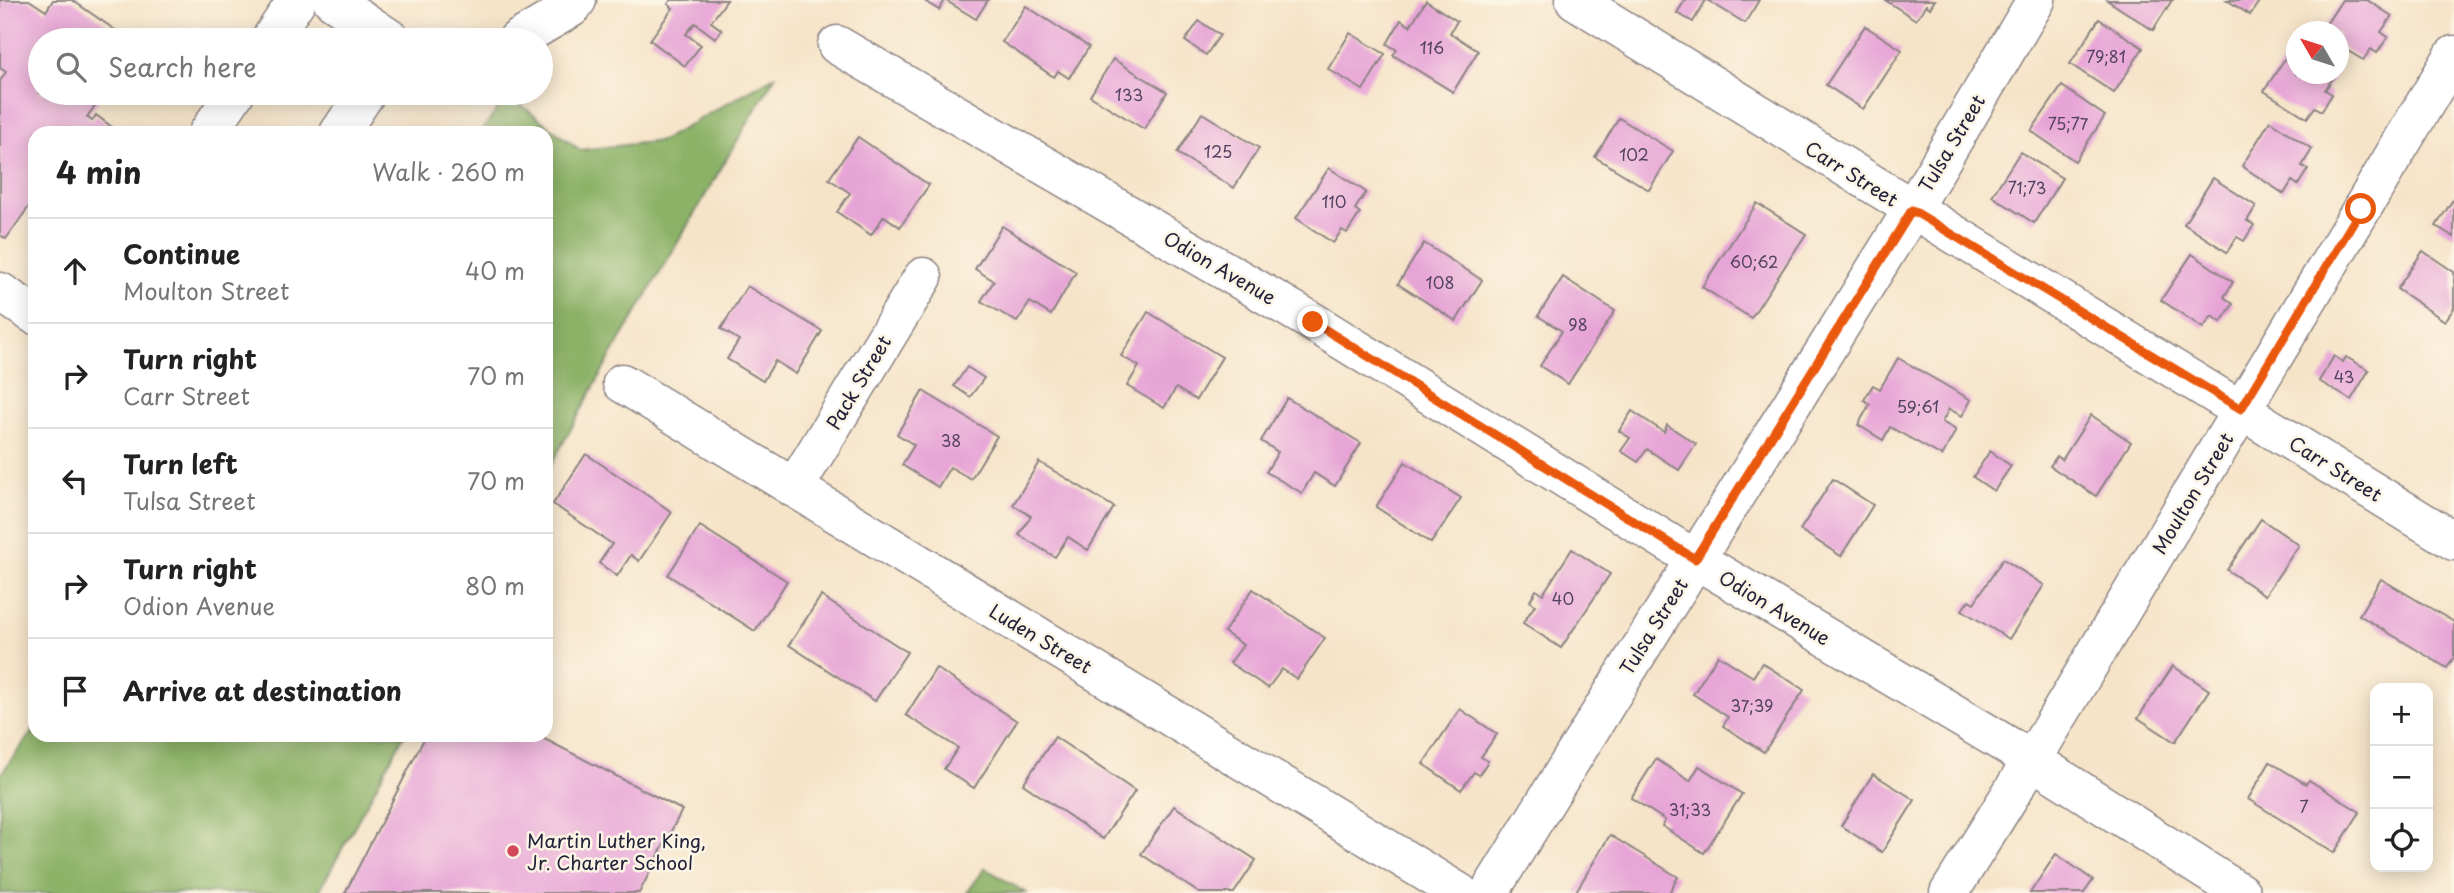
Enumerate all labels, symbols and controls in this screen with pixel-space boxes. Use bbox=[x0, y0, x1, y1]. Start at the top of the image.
north arrow bbox=[2286, 21, 2349, 84]
search box bbox=[28, 28, 553, 105]
house number: 116 bbox=[1420, 35, 1444, 59]
house number: 79;81 bbox=[2086, 44, 2126, 68]
text: Search here bbox=[108, 47, 257, 86]
icon: search bbox=[52, 48, 90, 86]
house number: 133 bbox=[1115, 82, 1143, 106]
street label: Tulsa Street bbox=[1911, 89, 1991, 197]
house number: 75;77 bbox=[2048, 111, 2089, 135]
street label: Carr Street bbox=[1800, 133, 1904, 213]
house number: 125 bbox=[1204, 139, 1232, 163]
house number: 102 bbox=[1619, 142, 1649, 166]
text: 4 min bbox=[56, 149, 142, 194]
text: Walk · 260 m bbox=[372, 154, 525, 189]
house number: 71;73 bbox=[2008, 175, 2046, 199]
house number: 110 bbox=[1321, 189, 1347, 213]
route start bbox=[2345, 193, 2376, 224]
street label: Odion Avenue bbox=[1159, 223, 1281, 311]
text: Continue bbox=[123, 234, 240, 273]
house number: 60;62 bbox=[1730, 249, 1778, 273]
icon: ahead bbox=[56, 252, 94, 290]
text: 40 m bbox=[465, 253, 525, 288]
house number: 108 bbox=[1426, 270, 1454, 294]
text: Moulton Street bbox=[123, 273, 289, 308]
route end bbox=[1297, 306, 1328, 337]
house number: 98 bbox=[1568, 312, 1588, 336]
street label: Pack Street bbox=[819, 329, 897, 434]
text: Turn right bbox=[123, 339, 257, 378]
icon: right bbox=[56, 357, 94, 395]
text: 70 m bbox=[467, 358, 525, 393]
house number: 43 bbox=[2334, 364, 2354, 388]
text: Carr Street bbox=[123, 378, 250, 413]
house number: 59;61 bbox=[1897, 394, 1939, 418]
street label: Moulton Street bbox=[2145, 427, 2240, 559]
house number: 38 bbox=[941, 428, 961, 452]
street label: Carr Street bbox=[2284, 428, 2388, 508]
text: Turn left bbox=[123, 444, 238, 483]
icon: left bbox=[56, 462, 94, 500]
text: 70 m bbox=[467, 463, 525, 498]
text: Tulsa Street bbox=[123, 483, 256, 518]
text: Turn right bbox=[123, 549, 257, 588]
street label: Odion Avenue bbox=[1714, 563, 1836, 651]
icon: right bbox=[56, 567, 94, 605]
text: 80 m bbox=[465, 568, 525, 603]
street label: Tulsa Street bbox=[1612, 572, 1694, 680]
house number: 40 bbox=[1552, 586, 1574, 610]
text: Odion Avenue bbox=[123, 588, 275, 623]
street label: Luden Street bbox=[984, 596, 1098, 680]
text: Arrive at destination bbox=[123, 671, 402, 710]
icon: arrive bbox=[56, 672, 94, 710]
map controls bbox=[2370, 683, 2433, 872]
button: + bbox=[2370, 683, 2433, 746]
house number: 37;39 bbox=[1731, 693, 1773, 717]
button: − bbox=[2370, 746, 2433, 809]
house number: 7 bbox=[2299, 794, 2309, 818]
house number: 31;33 bbox=[1669, 797, 1711, 821]
button: locate bbox=[2370, 809, 2433, 872]
place label: Martin Luther King, Jr. Charter School bbox=[527, 826, 706, 876]
marker: Martin Luther King, Jr. Charter School bbox=[505, 843, 521, 859]

